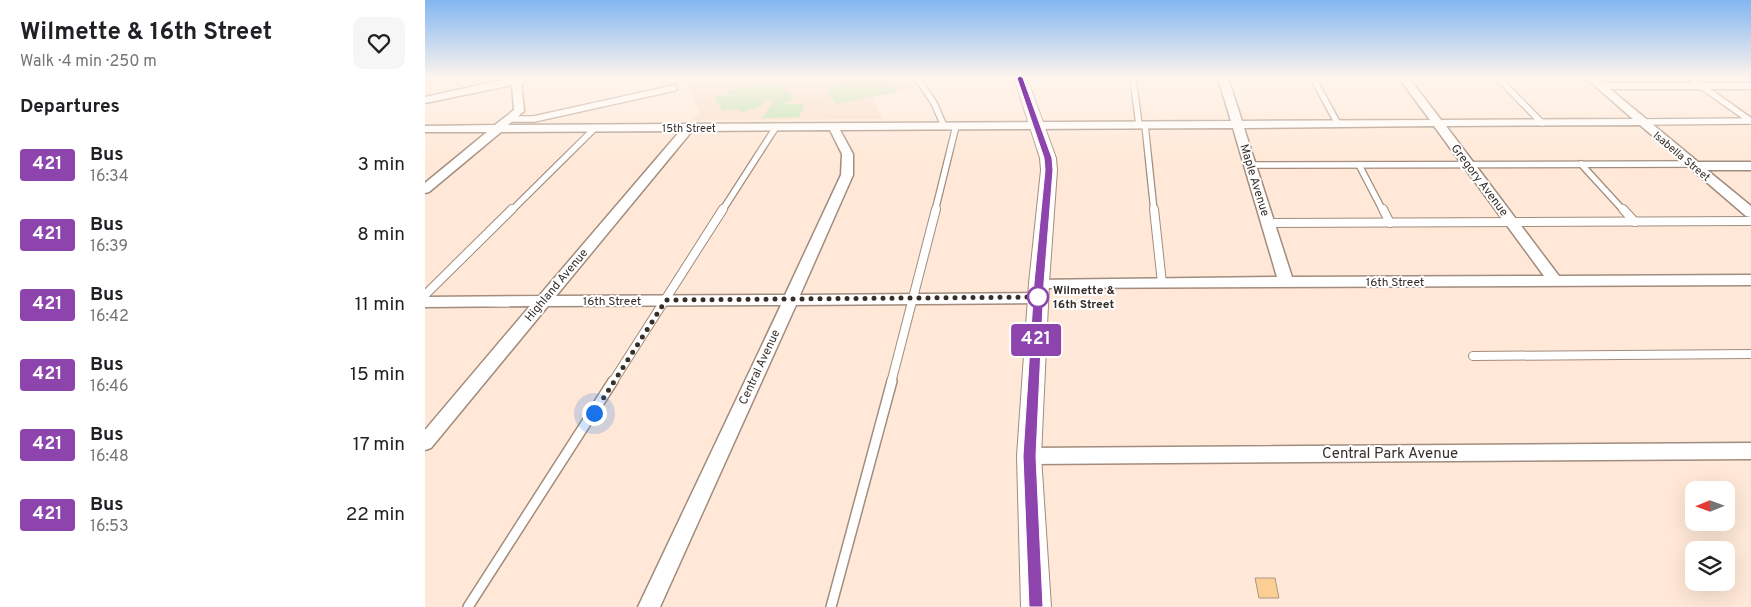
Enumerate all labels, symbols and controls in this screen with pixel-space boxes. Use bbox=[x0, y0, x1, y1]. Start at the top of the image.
button: heart bbox=[353, 17, 405, 69]
text: Wilmette & 16th Street bbox=[20, 18, 272, 48]
text: Walk · 4 min · 250 m bbox=[20, 52, 157, 72]
text: Departures bbox=[20, 95, 120, 119]
street label: 15th Street bbox=[662, 122, 716, 136]
street label: Isabella Street bbox=[1650, 129, 1713, 185]
street label: Gregory Avenue bbox=[1447, 141, 1512, 220]
street label: Maple Avenue bbox=[1235, 142, 1273, 218]
text: Bus bbox=[90, 143, 124, 167]
text: 421 bbox=[33, 153, 62, 176]
text: 3 min bbox=[357, 153, 405, 177]
text: 16:34 bbox=[90, 167, 129, 187]
text: Bus bbox=[90, 213, 124, 237]
text: 421 bbox=[33, 223, 62, 246]
text: 8 min bbox=[357, 223, 405, 247]
text: 16:39 bbox=[90, 237, 128, 257]
street label: Highland Avenue bbox=[521, 246, 592, 326]
street label: 16th Street bbox=[1366, 275, 1424, 291]
text: Bus bbox=[90, 283, 124, 307]
place label: Wilmette & 16th Street bbox=[1053, 283, 1115, 313]
marker: Wilmette & 16th Street bbox=[1027, 286, 1049, 308]
text: 421 bbox=[33, 293, 62, 316]
text: 11 min bbox=[355, 293, 405, 317]
street label: 16th Street bbox=[583, 294, 641, 310]
text: 16:42 bbox=[90, 307, 129, 327]
line badge: 421 bbox=[1007, 324, 1065, 356]
street label: Central Avenue bbox=[735, 327, 784, 408]
text: 421 bbox=[1021, 328, 1051, 351]
text: Bus bbox=[90, 353, 124, 377]
text: 421 bbox=[33, 363, 62, 386]
text: 15 min bbox=[350, 363, 405, 387]
text: 16:46 bbox=[90, 377, 129, 397]
your location bbox=[582, 401, 607, 426]
text: Bus bbox=[90, 423, 124, 447]
text: 421 bbox=[33, 433, 62, 456]
text: 17 min bbox=[353, 433, 405, 457]
street label: Central Park Avenue bbox=[1322, 445, 1458, 464]
text: 16:48 bbox=[90, 447, 129, 467]
north arrow bbox=[1685, 481, 1735, 531]
map controls bbox=[1685, 481, 1735, 591]
text: Bus bbox=[90, 493, 124, 517]
text: 421 bbox=[33, 503, 62, 526]
text: 22 min bbox=[346, 503, 405, 527]
text: 16:53 bbox=[90, 517, 129, 537]
button: layers bbox=[1685, 541, 1735, 591]

